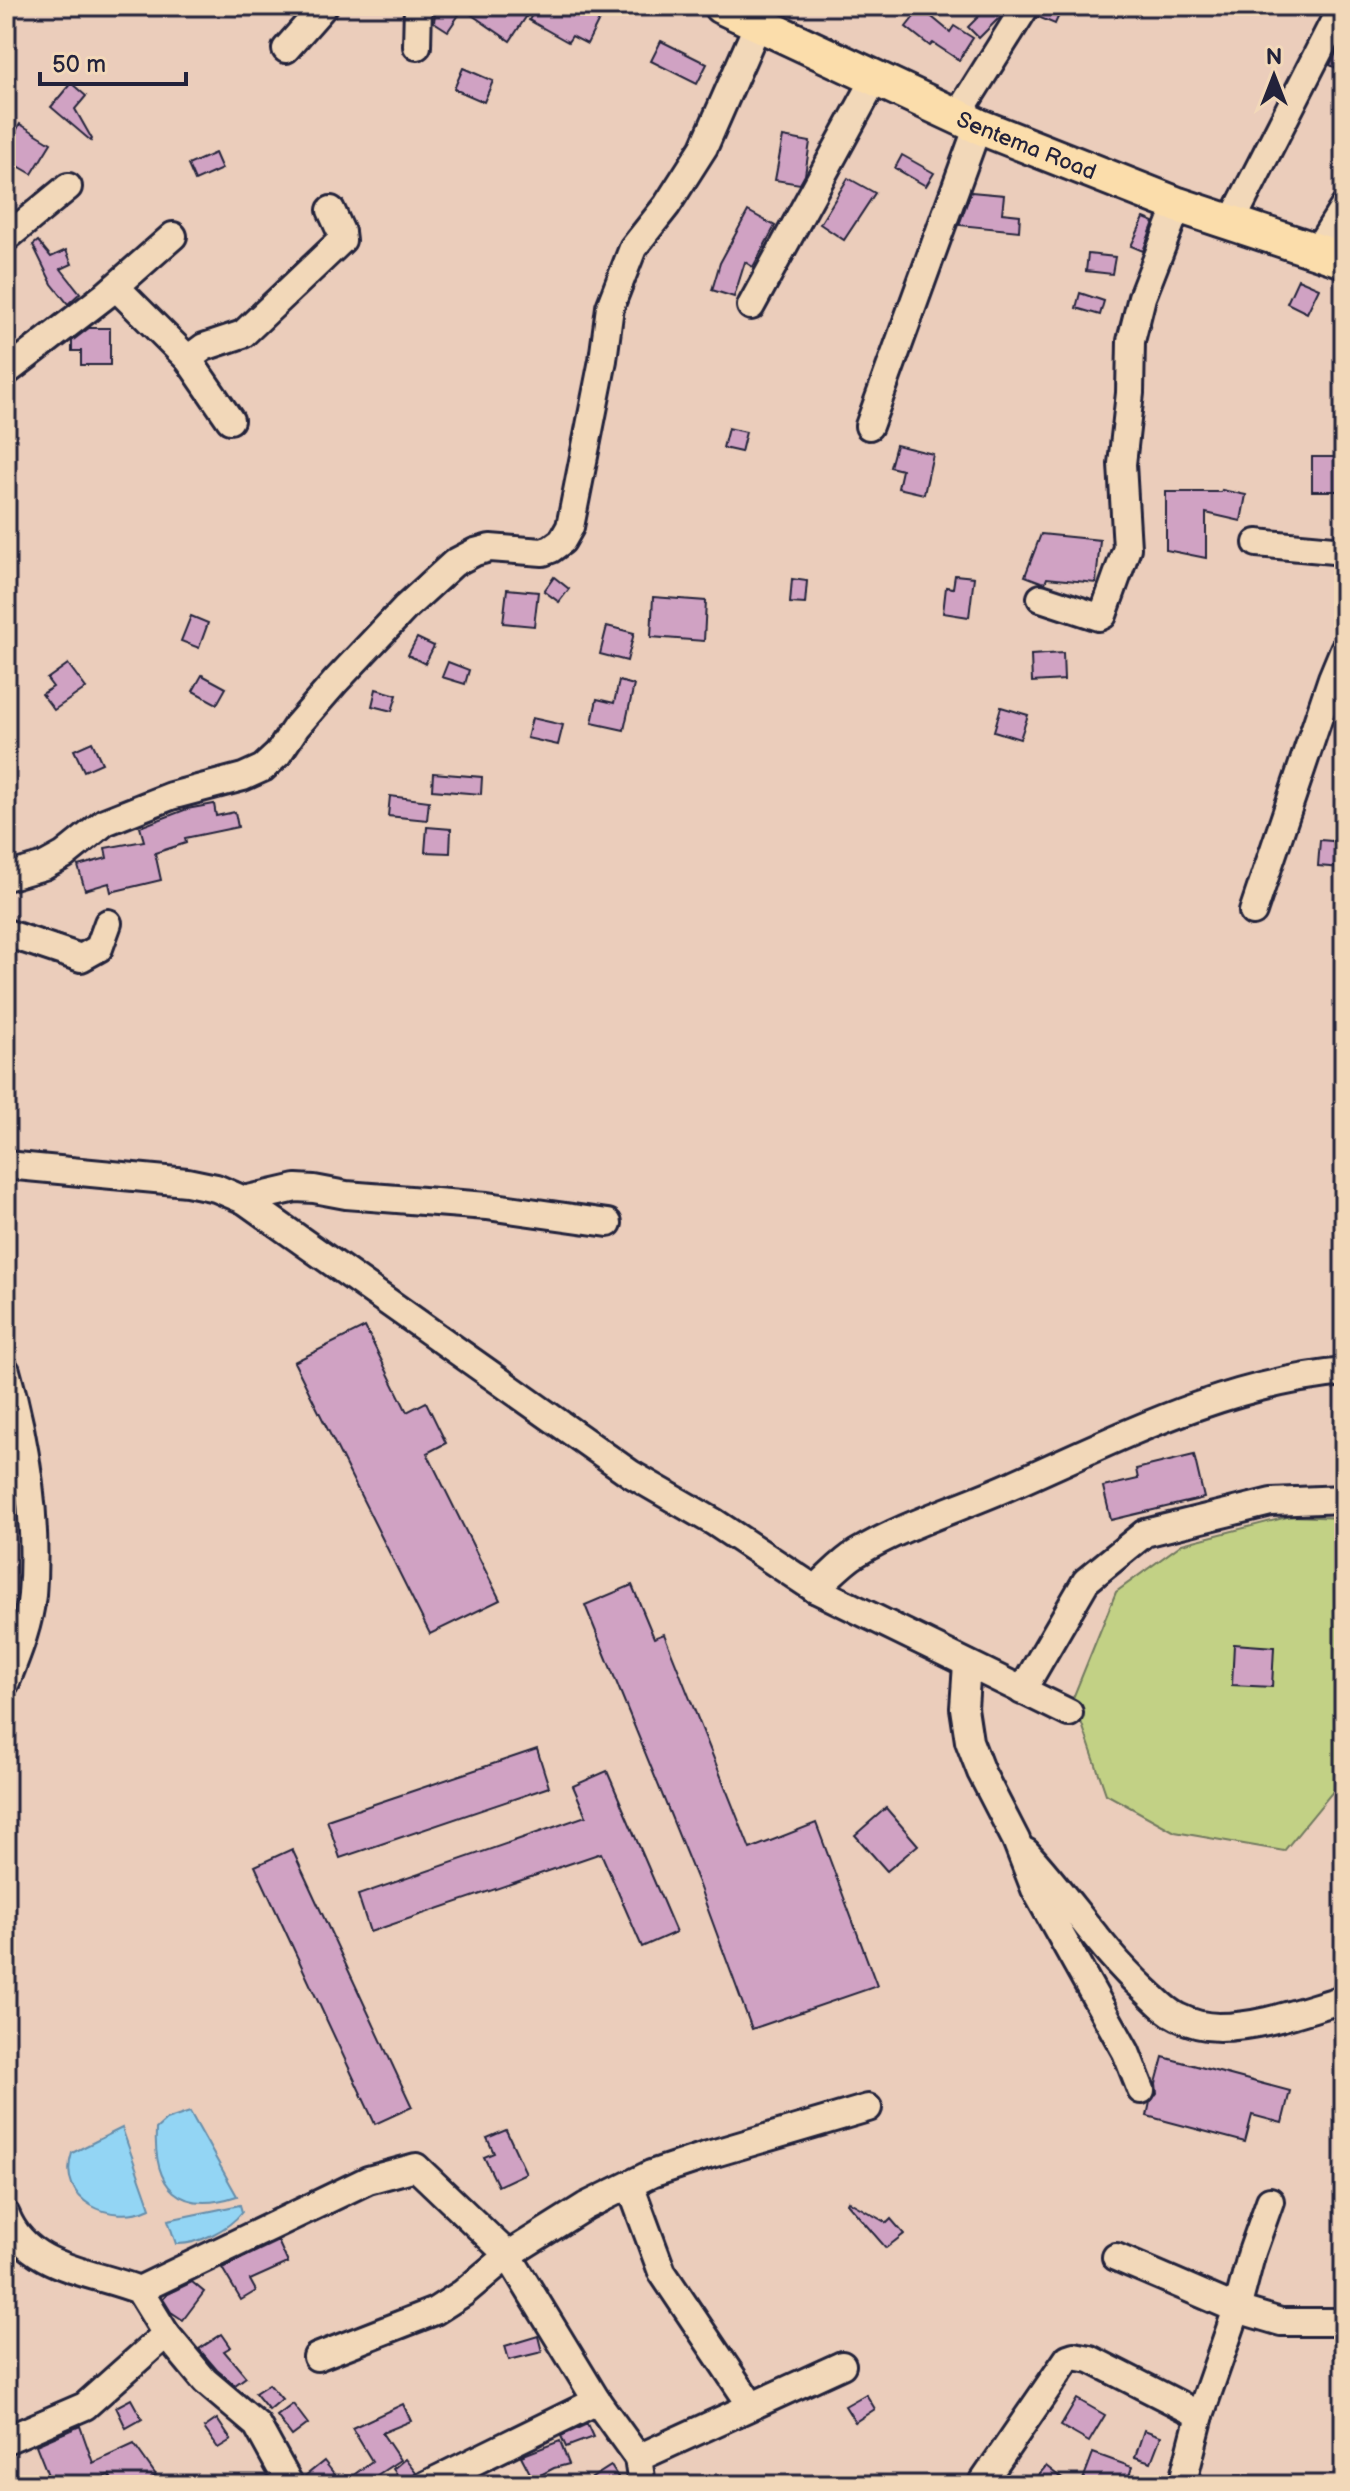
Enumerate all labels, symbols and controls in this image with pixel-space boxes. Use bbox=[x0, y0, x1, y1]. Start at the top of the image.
scale bar bbox=[40, 36, 186, 86]
north arrow bbox=[1234, 36, 1314, 116]
text: N bbox=[1266, 44, 1282, 71]
text: 50 m bbox=[52, 50, 106, 79]
street label: Sentema Road bbox=[952, 106, 1100, 186]

